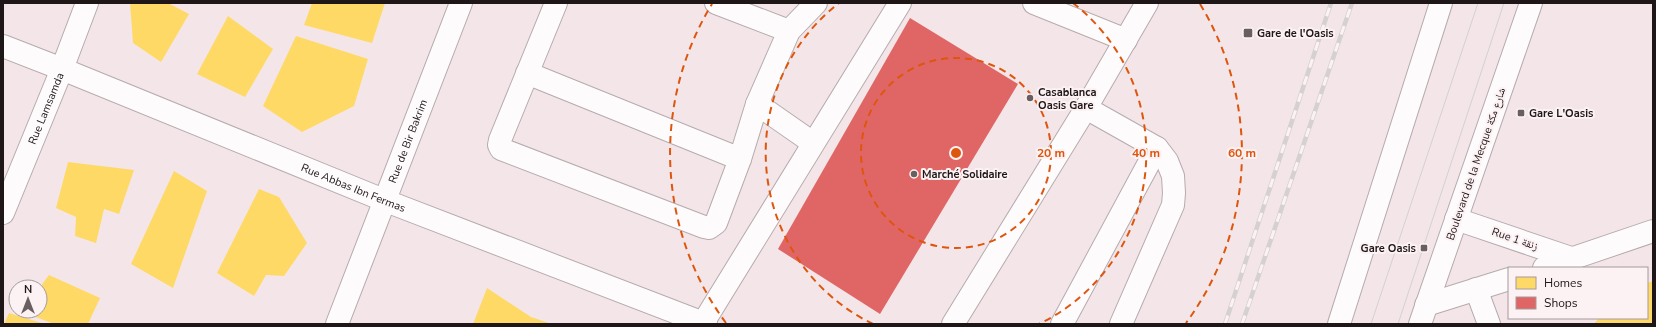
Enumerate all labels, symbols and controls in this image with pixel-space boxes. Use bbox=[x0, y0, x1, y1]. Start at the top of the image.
place label: Gare de l'Oasis bbox=[1257, 26, 1334, 41]
marker: Gare de l'Oasis bbox=[1242, 27, 1254, 39]
street label: Rue Lamsamda bbox=[24, 70, 67, 147]
place label: Casablanca Oasis Gare bbox=[1038, 85, 1096, 113]
street label: Boulevard de la Mecque شارع مكة bbox=[1443, 86, 1509, 242]
marker: Casablanca Oasis Gare bbox=[1025, 93, 1035, 103]
street label: Rue de Bir Bakrim bbox=[385, 97, 431, 185]
place label: Gare L'Oasis bbox=[1529, 106, 1593, 121]
marker: Gare L'Oasis bbox=[1516, 108, 1526, 118]
text: 20 m bbox=[1037, 145, 1065, 161]
text: 40 m bbox=[1132, 145, 1160, 161]
text: 60 m bbox=[1228, 145, 1256, 161]
centre of rings bbox=[949, 146, 963, 160]
street label: Rue Abbas Ibn Fermas bbox=[299, 160, 408, 215]
place label: Marché Solidaire bbox=[922, 167, 1008, 182]
marker: Marché Solidaire bbox=[909, 169, 919, 179]
street label: Rue 1 زنقة bbox=[1490, 224, 1540, 254]
place label: Gare Oasis bbox=[1361, 241, 1416, 256]
marker: Gare Oasis bbox=[1419, 243, 1429, 253]
legend bbox=[1508, 267, 1648, 319]
text: Homes bbox=[1544, 275, 1582, 291]
north arrow bbox=[8, 279, 48, 319]
text: N bbox=[24, 282, 32, 297]
text: Shops bbox=[1544, 295, 1578, 311]

